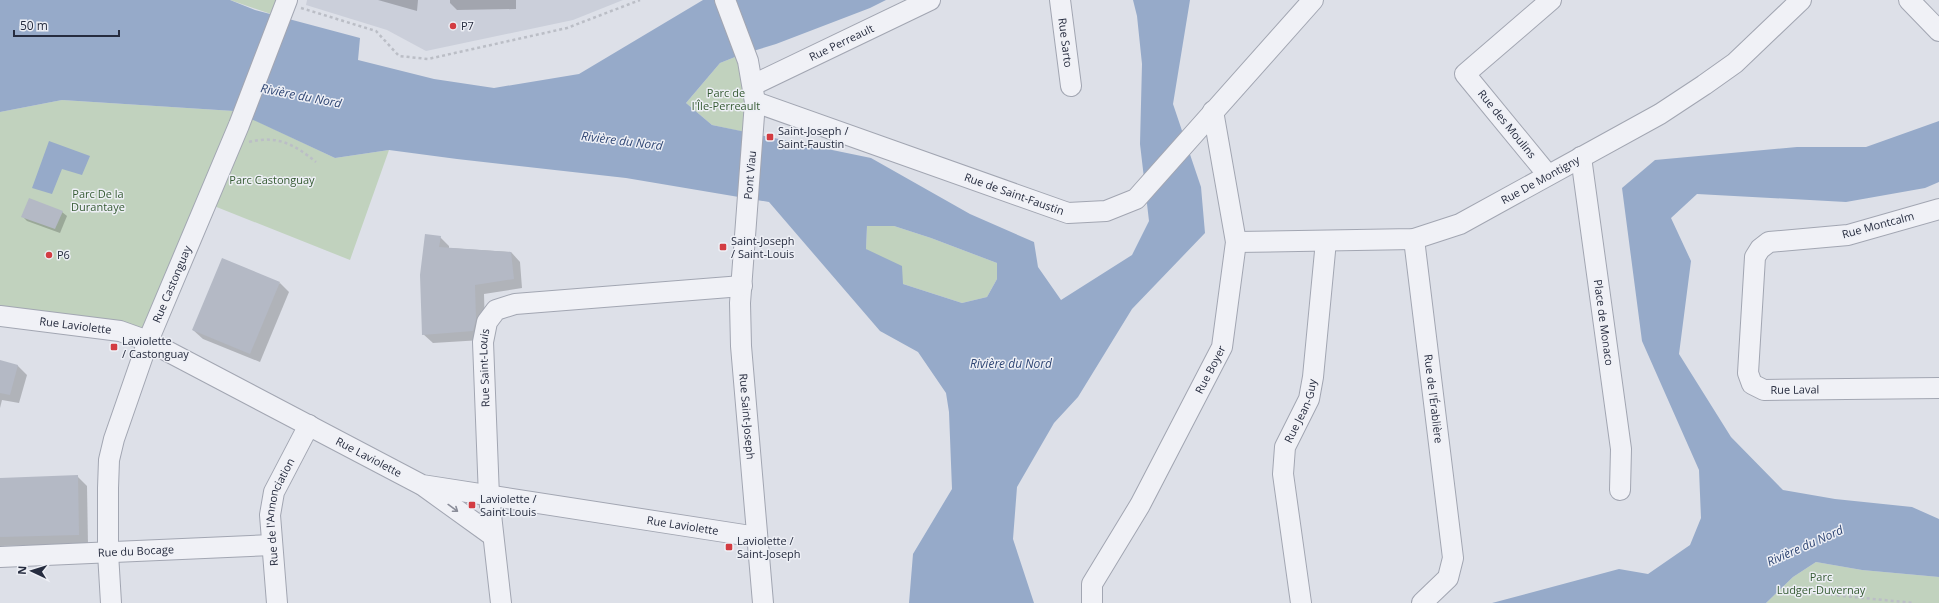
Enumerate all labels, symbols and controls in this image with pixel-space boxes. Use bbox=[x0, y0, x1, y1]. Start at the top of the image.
scale bar bbox=[14, 12, 119, 38]
text: 50 m bbox=[20, 17, 48, 34]
street label: Rue Sarto bbox=[1055, 17, 1077, 69]
place label: P7 bbox=[461, 18, 474, 33]
street label: Rue Perreault bbox=[806, 20, 876, 64]
marker: P7 bbox=[448, 21, 458, 31]
water label: Rivière du Nord bbox=[259, 79, 344, 112]
park label: Parc de l'Île-Perreault bbox=[692, 85, 760, 113]
street label: Rue des Moulins bbox=[1475, 86, 1540, 161]
place label: Saint-Joseph / Saint-Faustin bbox=[778, 123, 849, 151]
water label: Rivière du Nord bbox=[580, 127, 665, 154]
marker: Saint-Joseph / Saint-Faustin bbox=[765, 132, 775, 142]
street label: Pont Viau bbox=[740, 150, 759, 200]
street label: Rue De Montigny bbox=[1498, 151, 1583, 207]
street label: Rue de Saint-Faustin bbox=[962, 169, 1066, 218]
park label: Parc Castonguay bbox=[229, 172, 315, 187]
park label: Parc De la Durantaye bbox=[71, 186, 125, 214]
street label: Rue Montcalm bbox=[1840, 208, 1916, 241]
place label: Saint-Joseph / Saint-Louis bbox=[731, 233, 795, 261]
marker: Saint-Joseph / Saint-Louis bbox=[718, 242, 728, 252]
street label: Rue Castonguay bbox=[149, 243, 195, 325]
place label: P6 bbox=[57, 247, 70, 262]
marker: P6 bbox=[44, 250, 54, 260]
street label: Place de Monaco bbox=[1591, 278, 1618, 367]
street label: Rue Laviolette bbox=[39, 313, 112, 337]
street label: Rue Saint-Louis bbox=[475, 327, 493, 408]
place label: Laviolette / Castonguay bbox=[122, 333, 189, 361]
marker: Laviolette / Castonguay bbox=[109, 342, 119, 352]
street label: Rue Boyer bbox=[1191, 342, 1229, 396]
street label: Rue de l'Érablière bbox=[1421, 353, 1447, 444]
water label: Rivière du Nord bbox=[970, 355, 1053, 372]
street label: Rue Saint-Joseph bbox=[736, 373, 759, 460]
street label: Rue Jean-Guy bbox=[1280, 377, 1320, 445]
street label: Rue Laval bbox=[1770, 381, 1819, 397]
street label: Rue Laviolette bbox=[333, 433, 404, 480]
street label: Rue de l'Annonciation bbox=[262, 455, 297, 567]
place label: Laviolette / Saint-Louis bbox=[480, 491, 537, 519]
marker: Laviolette / Saint-Louis bbox=[467, 500, 477, 510]
one-way arrow bbox=[448, 504, 459, 512]
street label: Rue Laviolette bbox=[646, 512, 720, 538]
water label: Rivière du Nord bbox=[1764, 521, 1847, 570]
place label: Laviolette / Saint-Joseph bbox=[737, 533, 801, 561]
street label: Rue du Bocage bbox=[97, 541, 174, 560]
marker: Laviolette / Saint-Joseph bbox=[724, 542, 734, 552]
north arrow bbox=[12, 551, 52, 591]
text: N bbox=[14, 565, 29, 575]
park label: Parc Ludger-Duvernay bbox=[1777, 569, 1866, 597]

